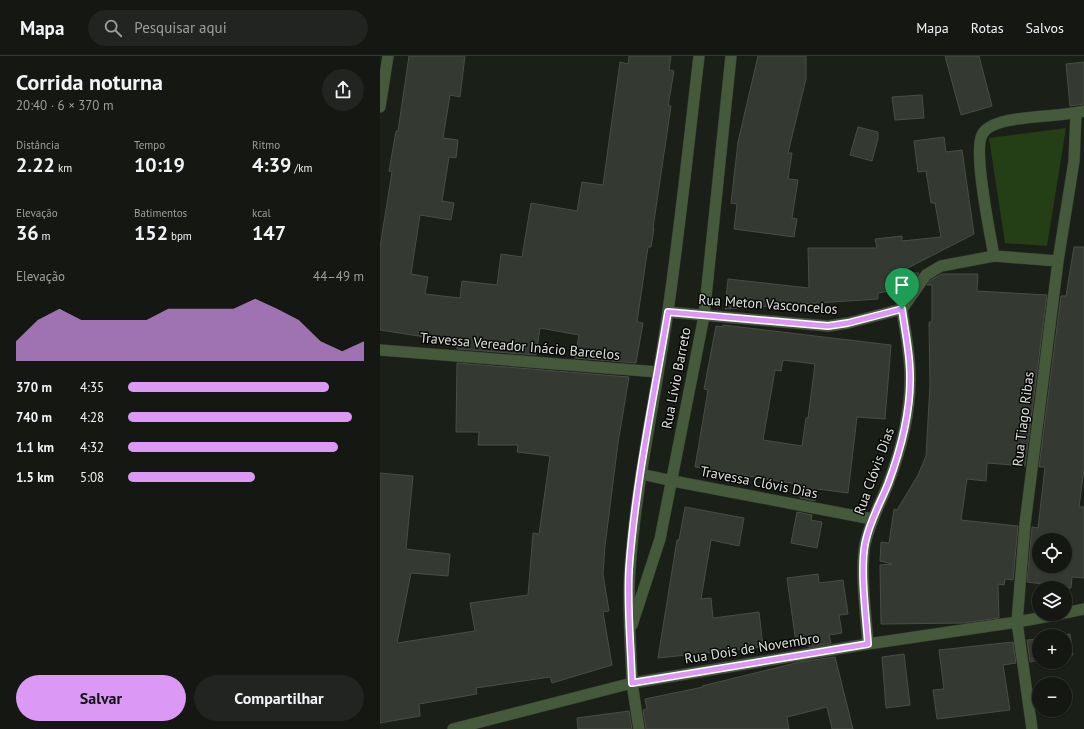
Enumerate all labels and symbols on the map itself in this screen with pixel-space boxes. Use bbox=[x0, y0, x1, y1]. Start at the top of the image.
pin bbox=[885, 268, 919, 309]
street label: Rua Meton Vasconcelos bbox=[698, 290, 838, 318]
street label: Rua Lívio Barreto bbox=[657, 326, 695, 430]
street label: Travessa Vereador Inácio Barcelos bbox=[419, 328, 621, 364]
street label: Rua Tiago Ribas bbox=[1008, 370, 1038, 468]
street label: Rua Clóvis Dias bbox=[850, 425, 898, 517]
street label: Travessa Clóvis Dias bbox=[699, 462, 819, 502]
street label: Rua Dois de Novembro bbox=[683, 628, 821, 668]

